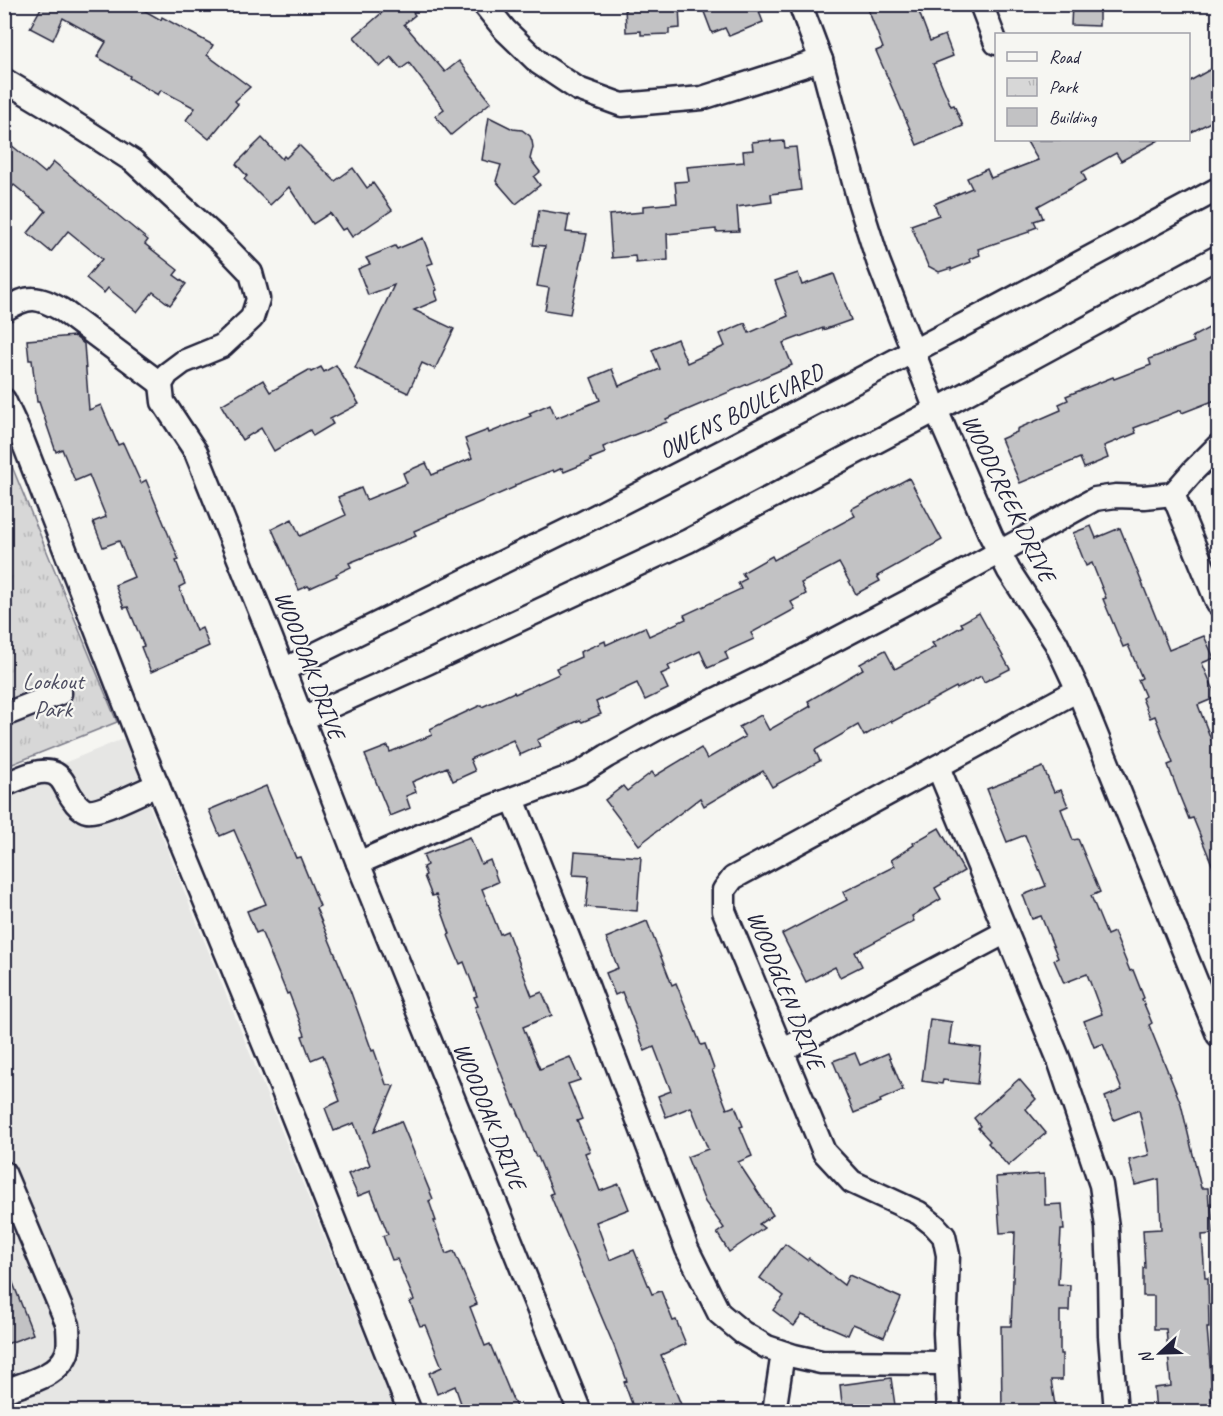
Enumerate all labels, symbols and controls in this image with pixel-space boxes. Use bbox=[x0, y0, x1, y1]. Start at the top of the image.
legend bbox=[995, 33, 1190, 141]
text: Road bbox=[1049, 46, 1082, 68]
text: Park bbox=[1049, 76, 1079, 98]
text: Building bbox=[1049, 106, 1098, 128]
street label: OWENS BOULEVARD bbox=[654, 356, 830, 465]
street label: WOODCREEK DRIVE bbox=[955, 409, 1064, 589]
street label: WOODOAK DRIVE bbox=[268, 587, 353, 746]
park label: Lookout Park bbox=[22, 666, 86, 724]
street label: WOODGLEN DRIVE bbox=[741, 906, 832, 1076]
street label: WOODOAK DRIVE bbox=[447, 1038, 534, 1197]
north arrow bbox=[1130, 1323, 1190, 1383]
text: N bbox=[1135, 1347, 1158, 1367]

